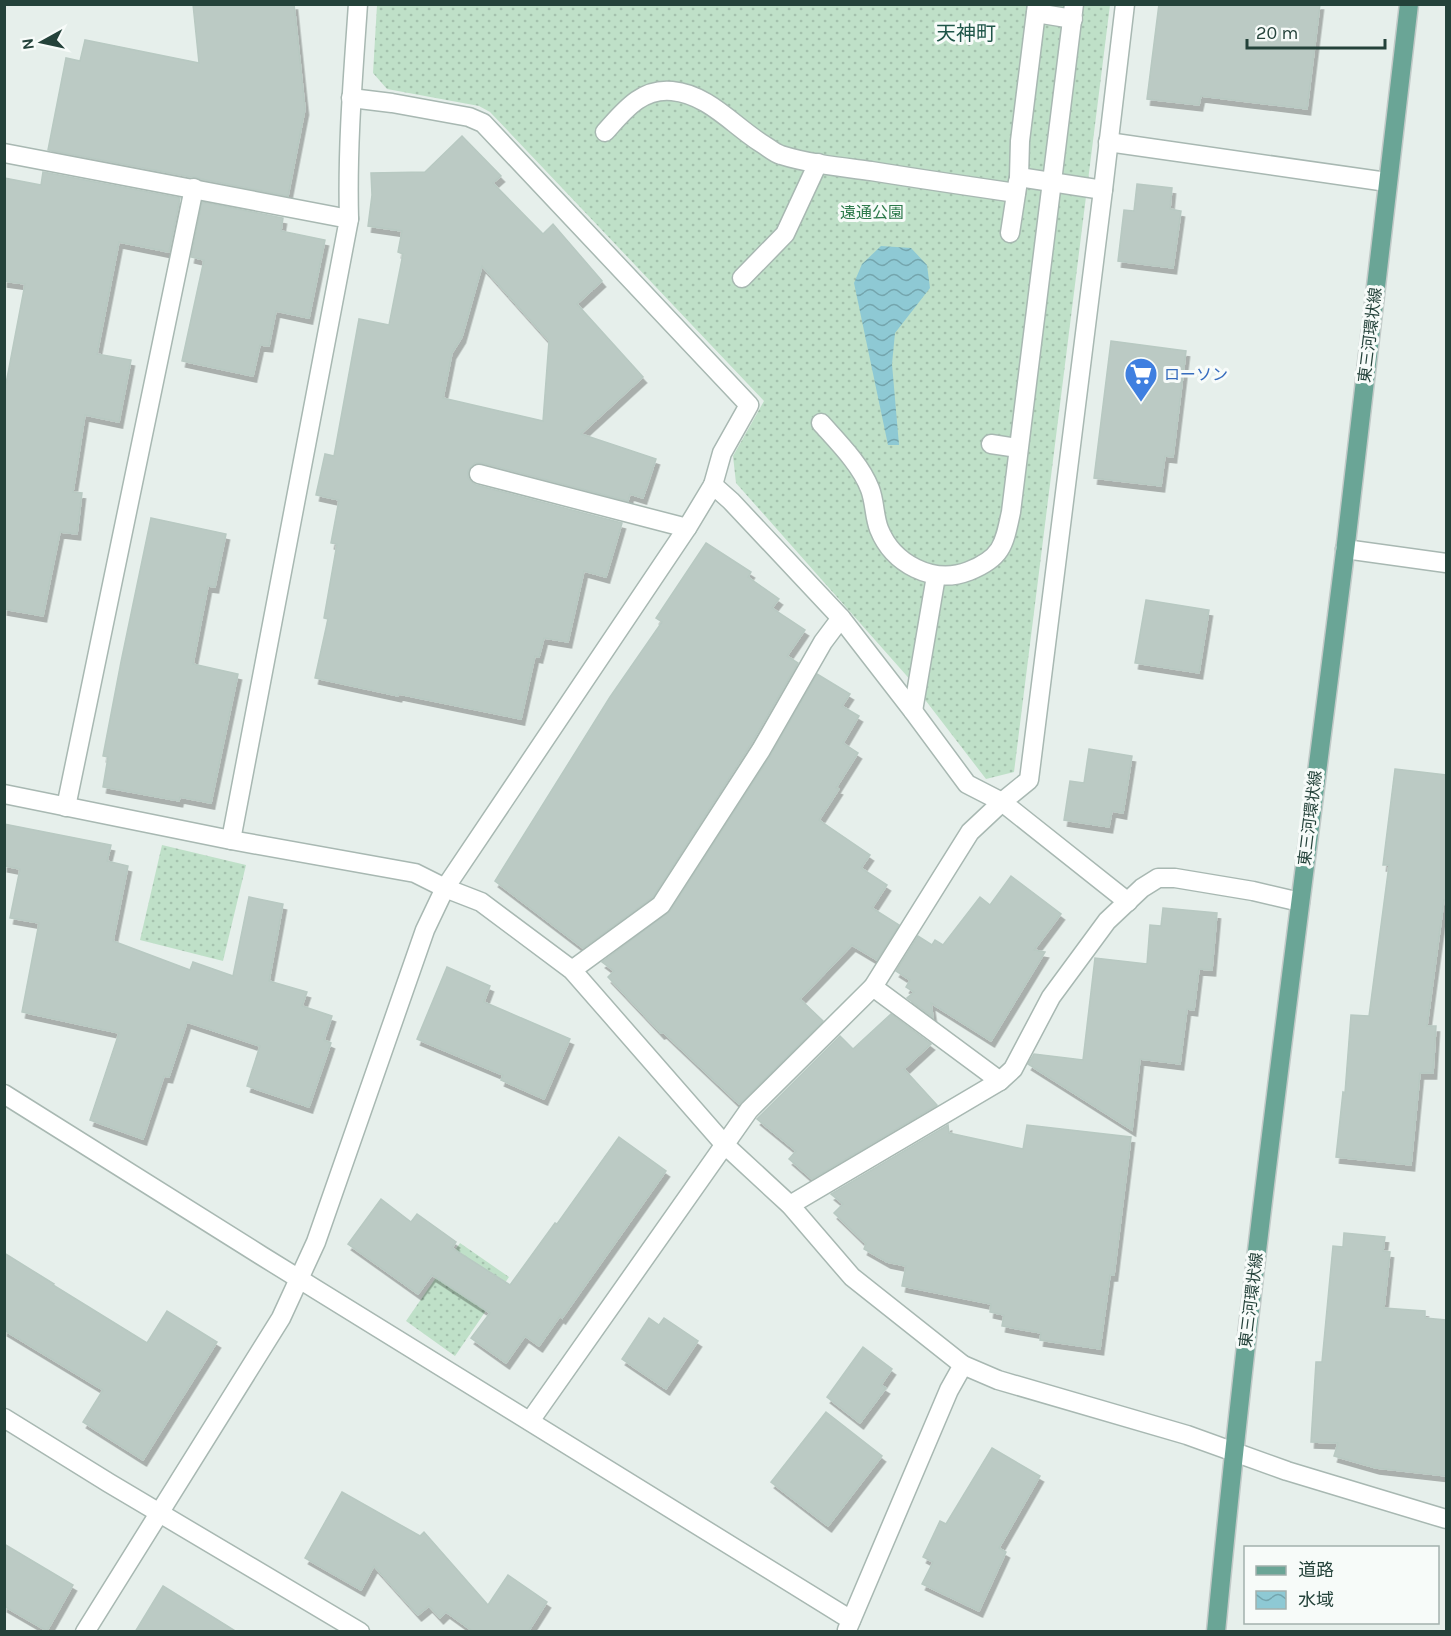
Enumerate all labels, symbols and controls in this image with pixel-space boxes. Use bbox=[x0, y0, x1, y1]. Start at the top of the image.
north arrow bbox=[12, 12, 72, 72]
scale bar bbox=[1247, 12, 1385, 50]
district label: 天神町 bbox=[936, 22, 996, 45]
text: 20 m bbox=[1256, 22, 1298, 44]
text: N bbox=[17, 37, 38, 51]
park label: 遠通公園 bbox=[840, 203, 904, 222]
street label: 東三河環状線 bbox=[1355, 286, 1385, 384]
supermarket icon: ローソン bbox=[1123, 356, 1159, 403]
place label: ローソン bbox=[1164, 365, 1228, 384]
street label: 東三河環状線 bbox=[1295, 769, 1325, 867]
street label: 東三河環状線 bbox=[1236, 1251, 1266, 1349]
legend bbox=[1244, 1546, 1439, 1624]
text: 道路 bbox=[1298, 1559, 1334, 1581]
text: 水域 bbox=[1298, 1589, 1334, 1611]

